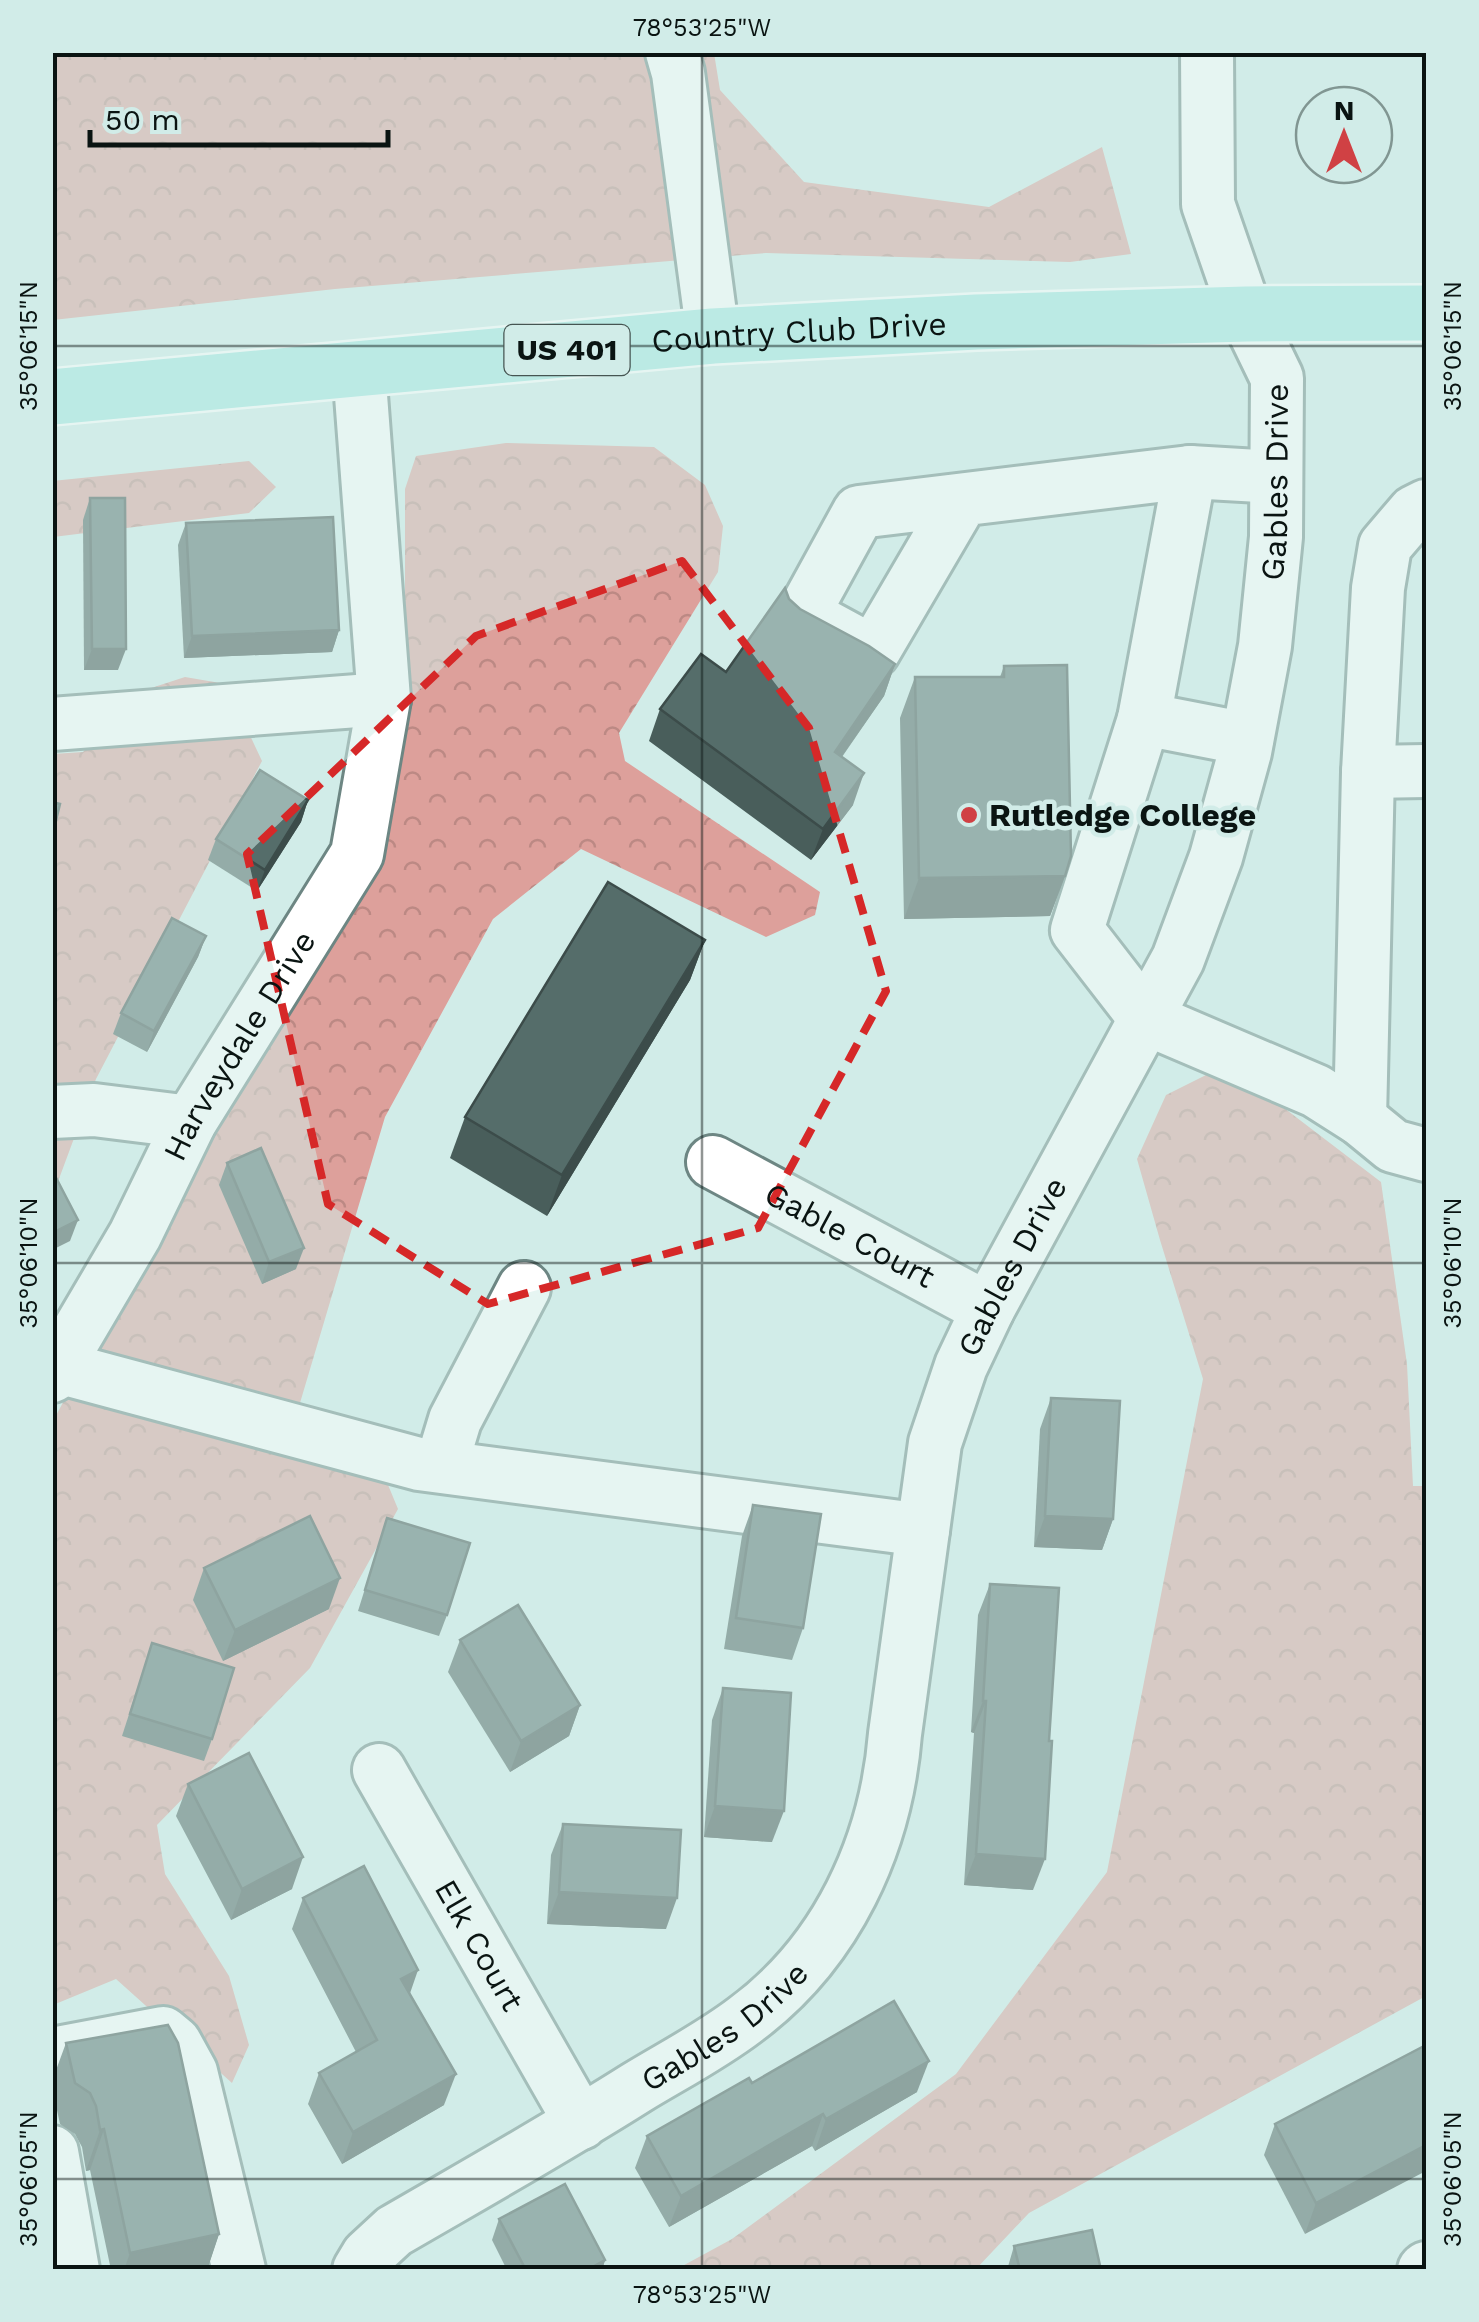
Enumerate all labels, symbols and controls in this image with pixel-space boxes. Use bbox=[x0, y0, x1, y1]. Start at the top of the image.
text: 78°53'25"W bbox=[633, 13, 771, 42]
scale bar bbox=[90, 85, 388, 147]
north arrow bbox=[1294, 85, 1394, 185]
text: N bbox=[1334, 94, 1354, 127]
text: 50 m bbox=[105, 102, 180, 137]
text: 35°06'15"N bbox=[14, 281, 43, 411]
text: 35°06'15"N bbox=[1438, 281, 1467, 411]
street label: Country Club Drive bbox=[650, 305, 948, 361]
road number: US 401 bbox=[504, 325, 630, 375]
street label: Gables Drive bbox=[1253, 383, 1296, 582]
place label: Rutledge College bbox=[989, 796, 1256, 834]
marker: Rutledge College bbox=[958, 804, 980, 826]
street label: Harveydale Drive bbox=[155, 924, 323, 1167]
street label: Gables Drive bbox=[949, 1171, 1075, 1362]
street label: Gable Court bbox=[758, 1174, 941, 1296]
text: 35°06'10"N bbox=[14, 1198, 43, 1328]
text: 35°06'10"N bbox=[1438, 1198, 1467, 1328]
street label: Elk Court bbox=[427, 1873, 532, 2018]
street label: Gables Drive bbox=[634, 1954, 816, 2100]
text: 35°06'05"N bbox=[14, 2111, 43, 2247]
text: 35°06'05"N bbox=[1438, 2111, 1467, 2247]
text: 78°53'25"W bbox=[633, 2280, 771, 2309]

